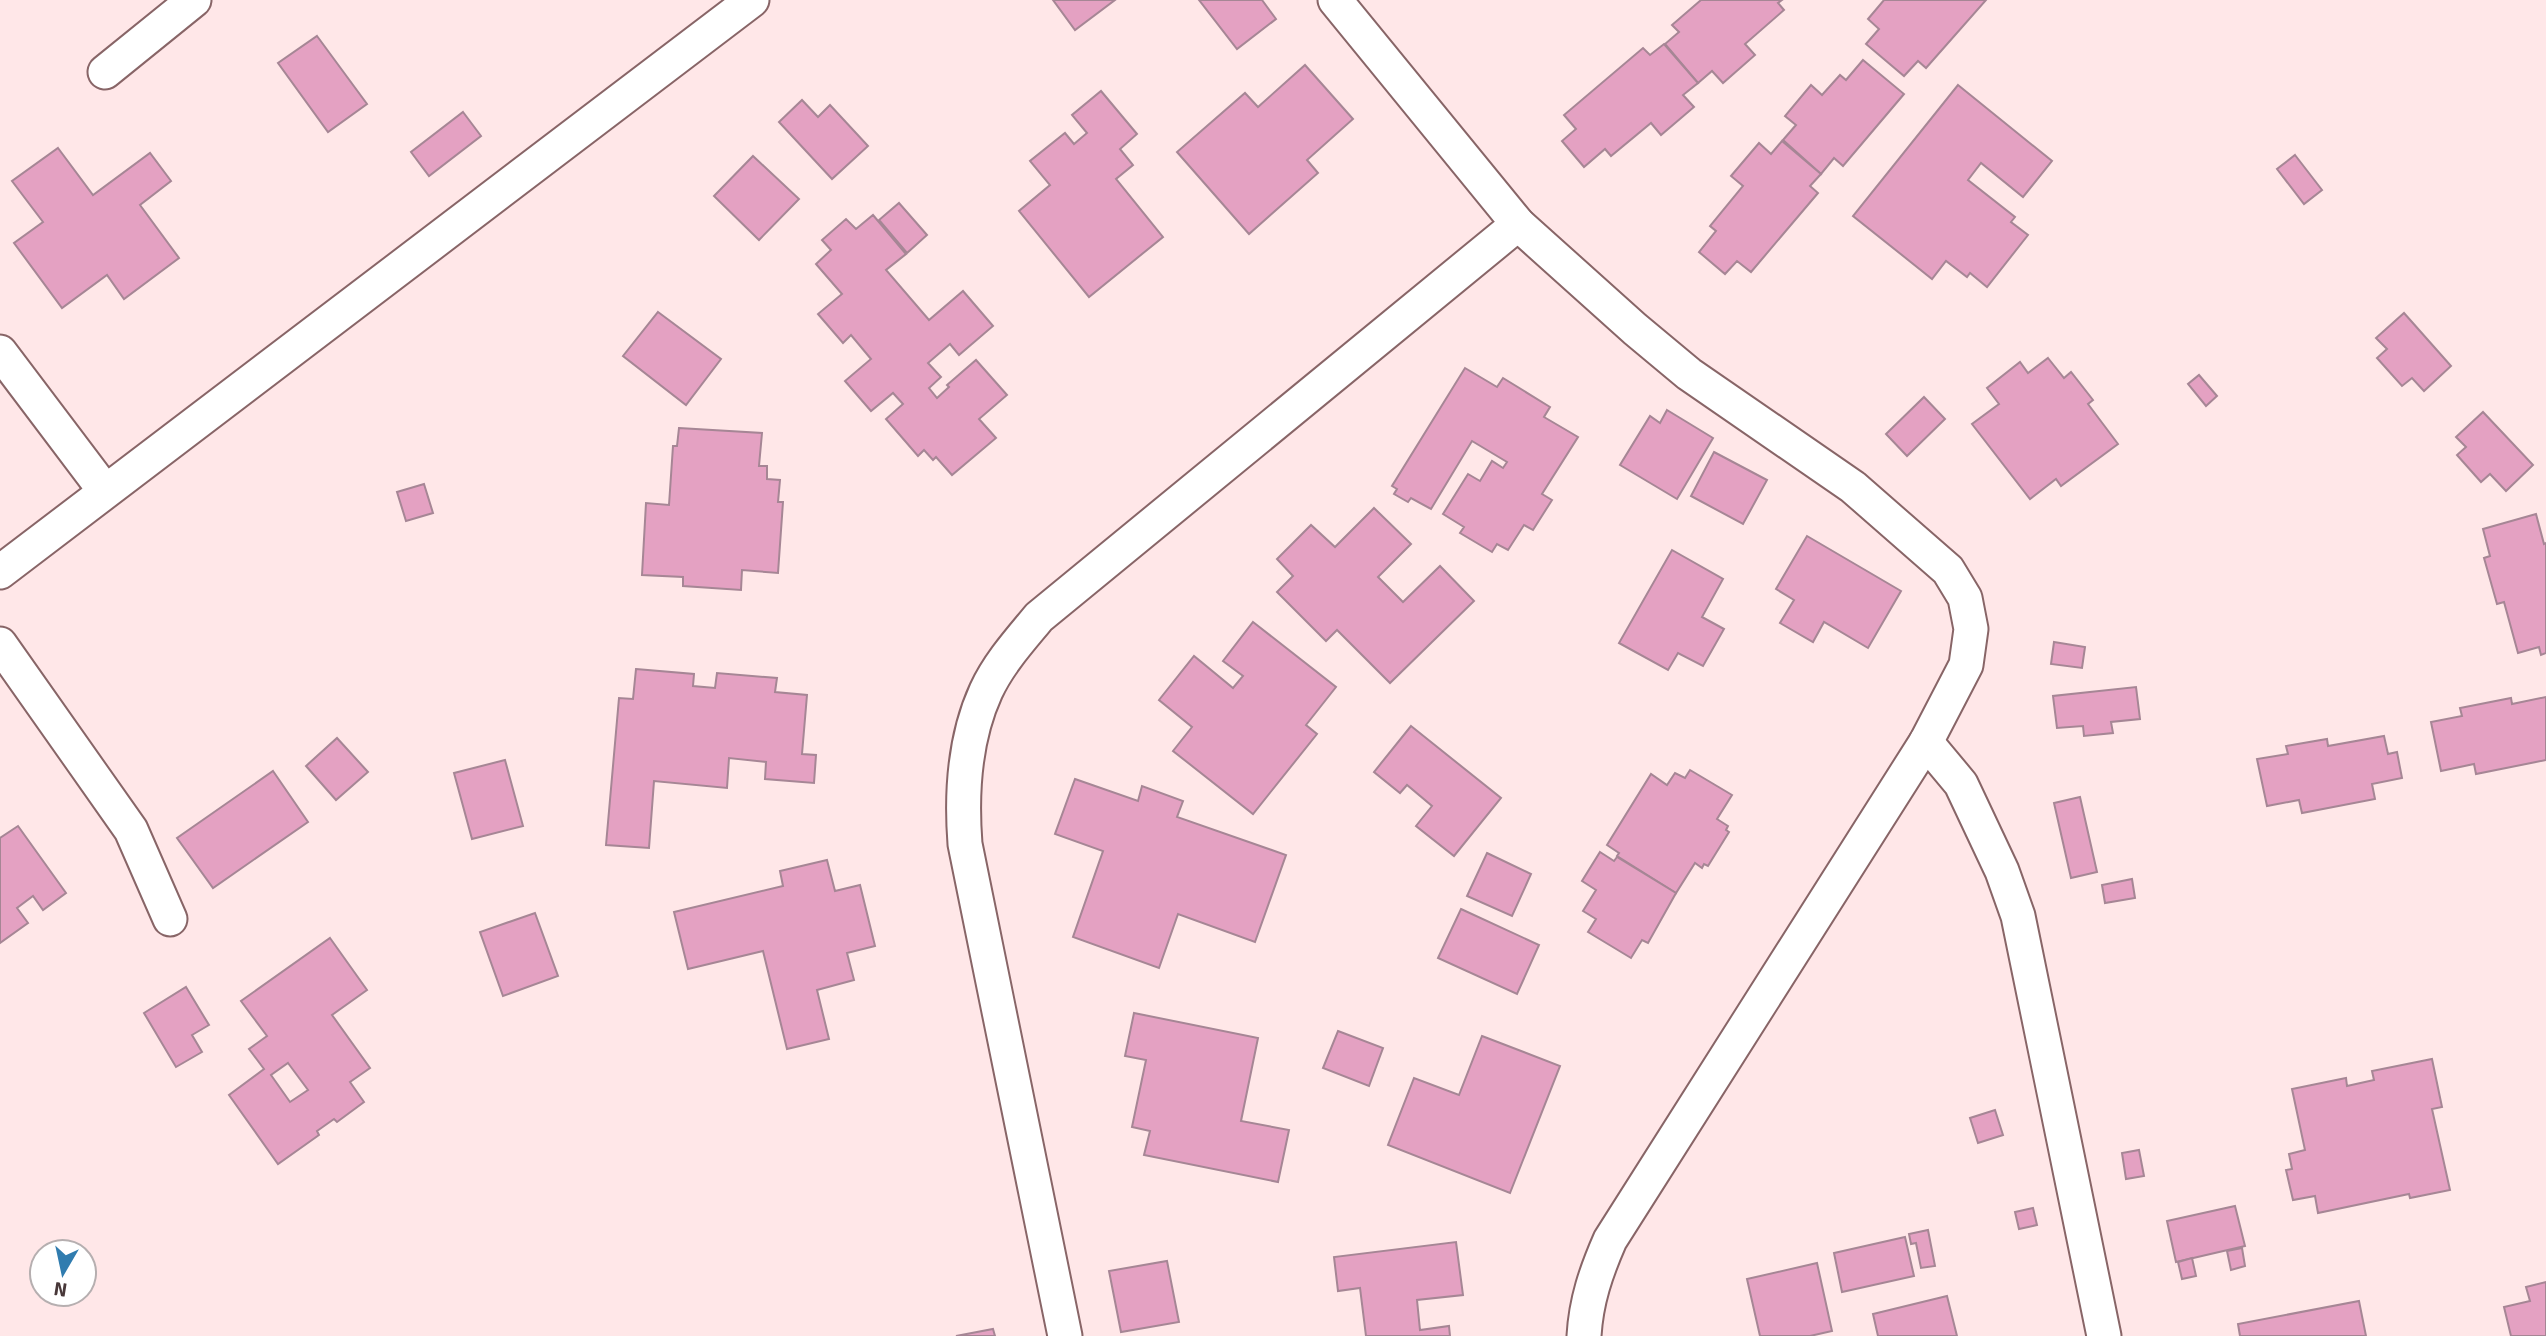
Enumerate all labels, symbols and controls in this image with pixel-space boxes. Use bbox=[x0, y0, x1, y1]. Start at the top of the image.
north arrow bbox=[28, 1238, 98, 1308]
text: N bbox=[52, 1276, 69, 1302]

